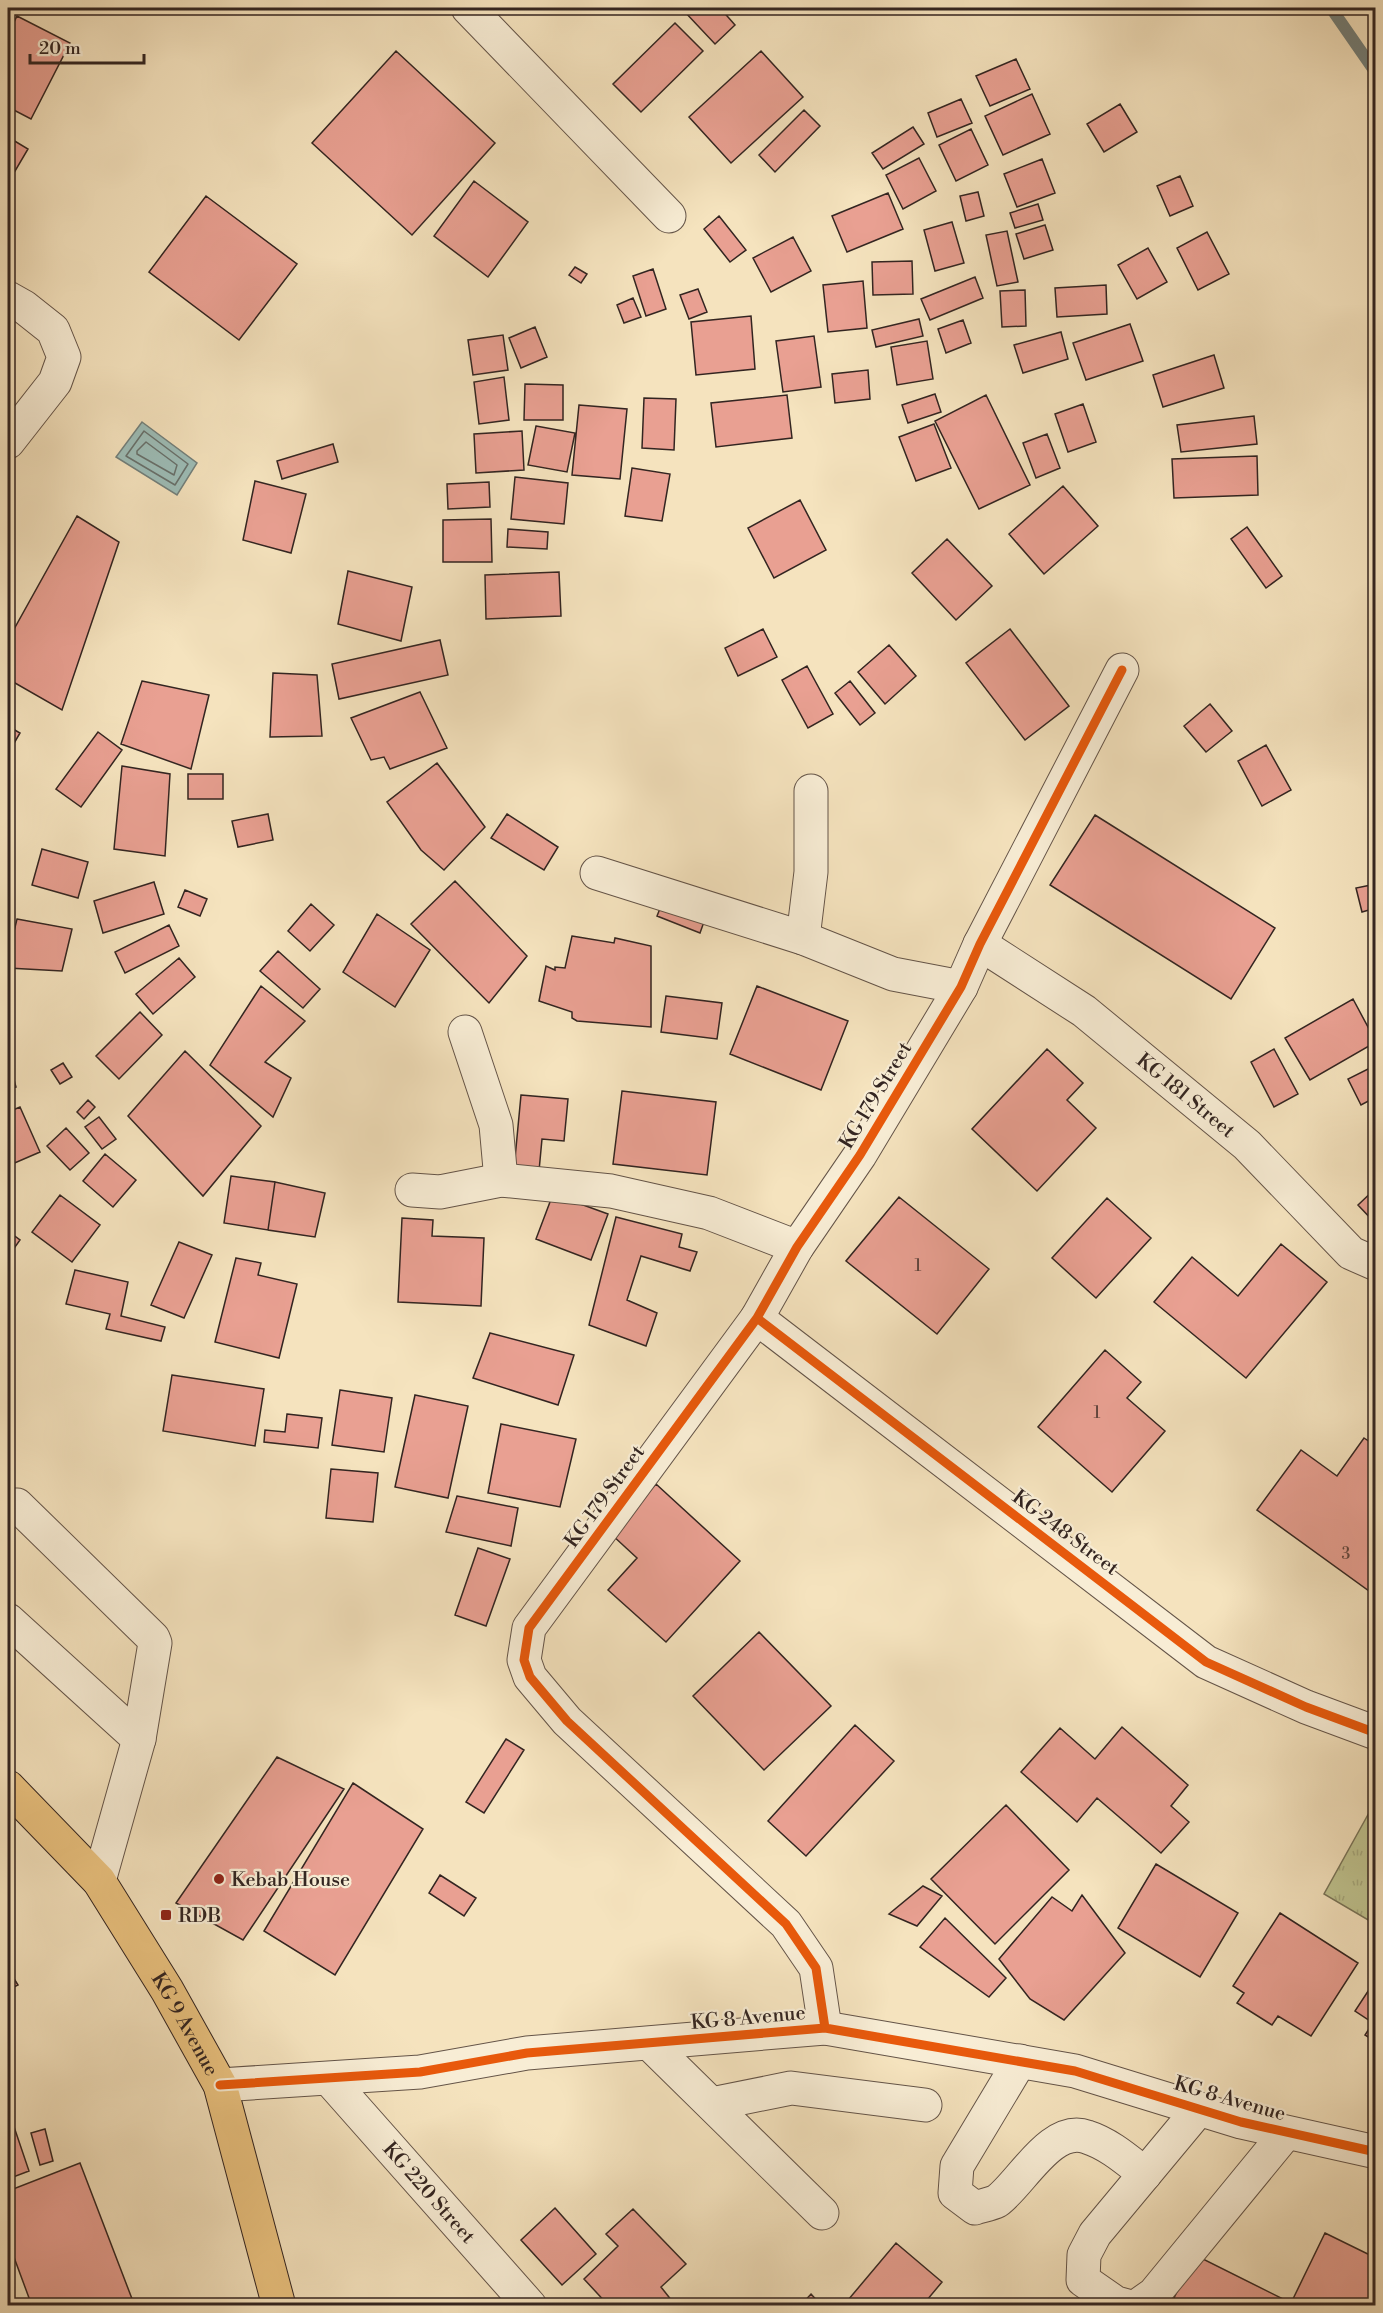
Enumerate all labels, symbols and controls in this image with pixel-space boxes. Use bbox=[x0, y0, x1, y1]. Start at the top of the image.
scale bar bbox=[30, 27, 144, 65]
text: 20 m bbox=[39, 37, 81, 60]
street label: KG 179 Street bbox=[834, 1038, 918, 1154]
street label: KG 181 Street bbox=[1131, 1048, 1240, 1144]
house number: 1 bbox=[915, 1256, 922, 1276]
house number: 1 bbox=[1094, 1403, 1101, 1423]
street label: KG 179 Street bbox=[560, 1441, 651, 1553]
street label: KG 248 Street bbox=[1007, 1485, 1123, 1581]
house number: 3 bbox=[1342, 1544, 1351, 1564]
place label: Kebab House bbox=[231, 1868, 350, 1893]
marker: Kebab House bbox=[212, 1872, 226, 1886]
place label: RDB bbox=[178, 1904, 221, 1929]
marker: RDB bbox=[159, 1908, 173, 1922]
street label: KG 9 Avenue bbox=[145, 1968, 223, 2081]
street label: KG 8 Avenue bbox=[690, 2001, 807, 2036]
street label: KG 8 Avenue bbox=[1171, 2072, 1288, 2127]
street label: KG 220 Street bbox=[377, 2137, 480, 2249]

